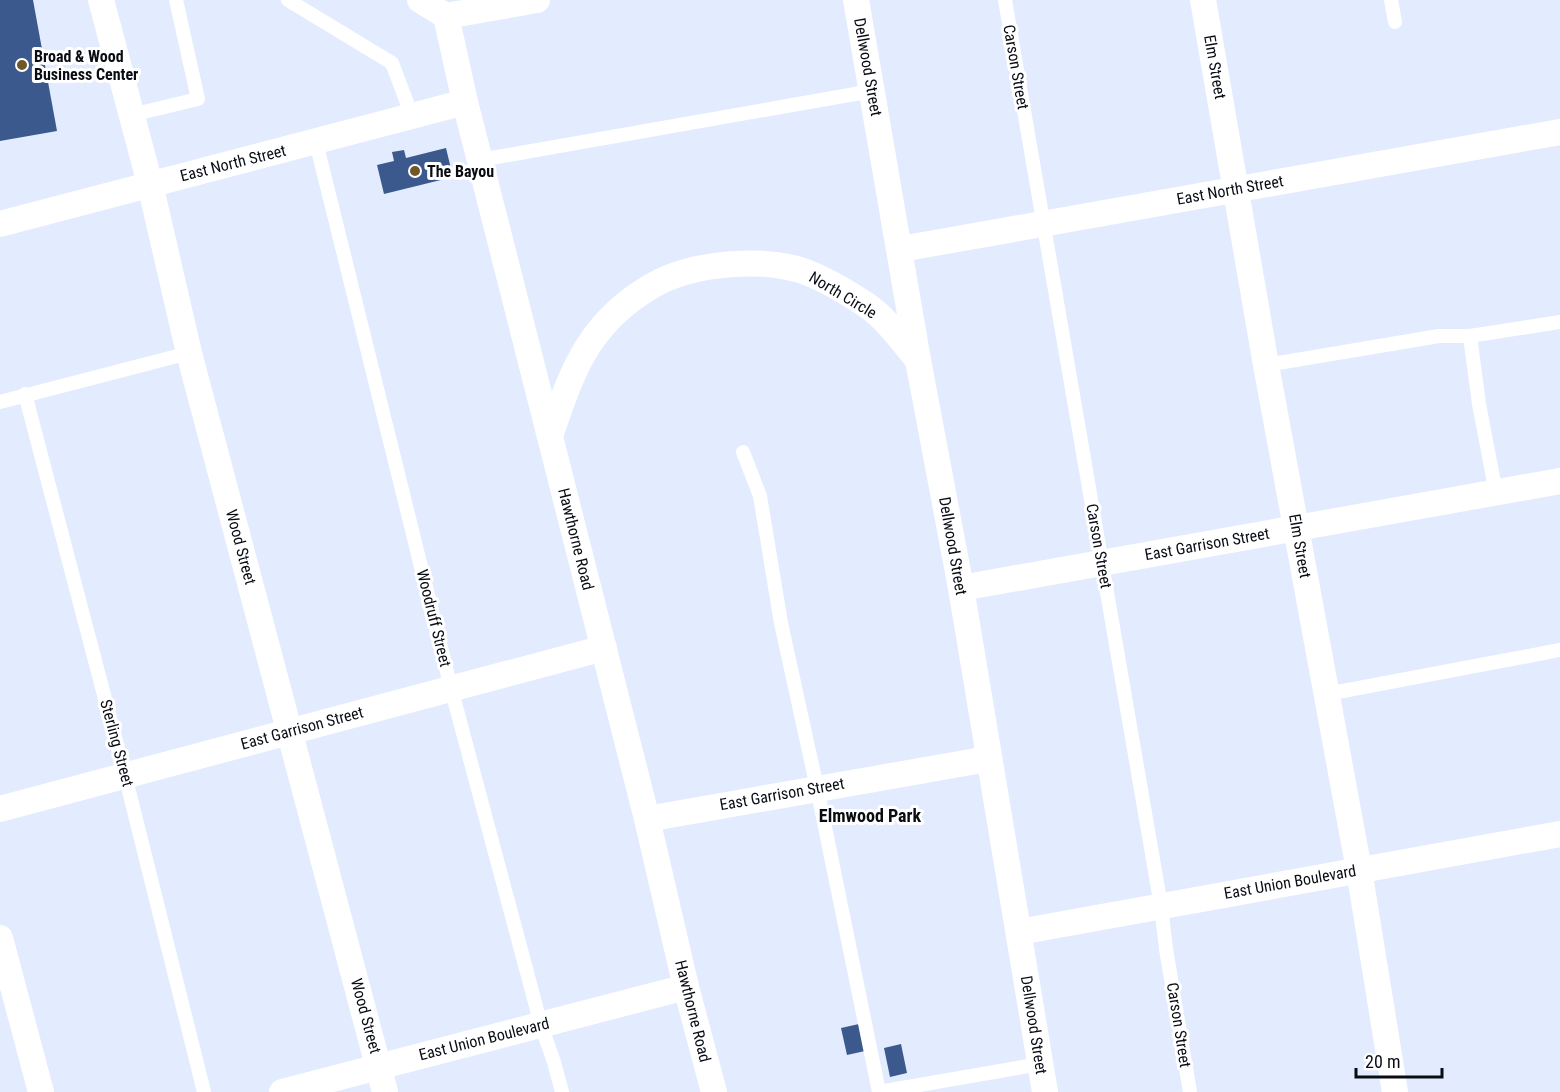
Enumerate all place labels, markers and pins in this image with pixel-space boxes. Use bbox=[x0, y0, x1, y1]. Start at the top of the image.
place label: Broad & Wood Business Center bbox=[34, 47, 138, 84]
marker: Broad & Wood Business Center bbox=[15, 58, 29, 72]
place label: The Bayou bbox=[427, 162, 494, 181]
marker: The Bayou bbox=[408, 164, 422, 178]

